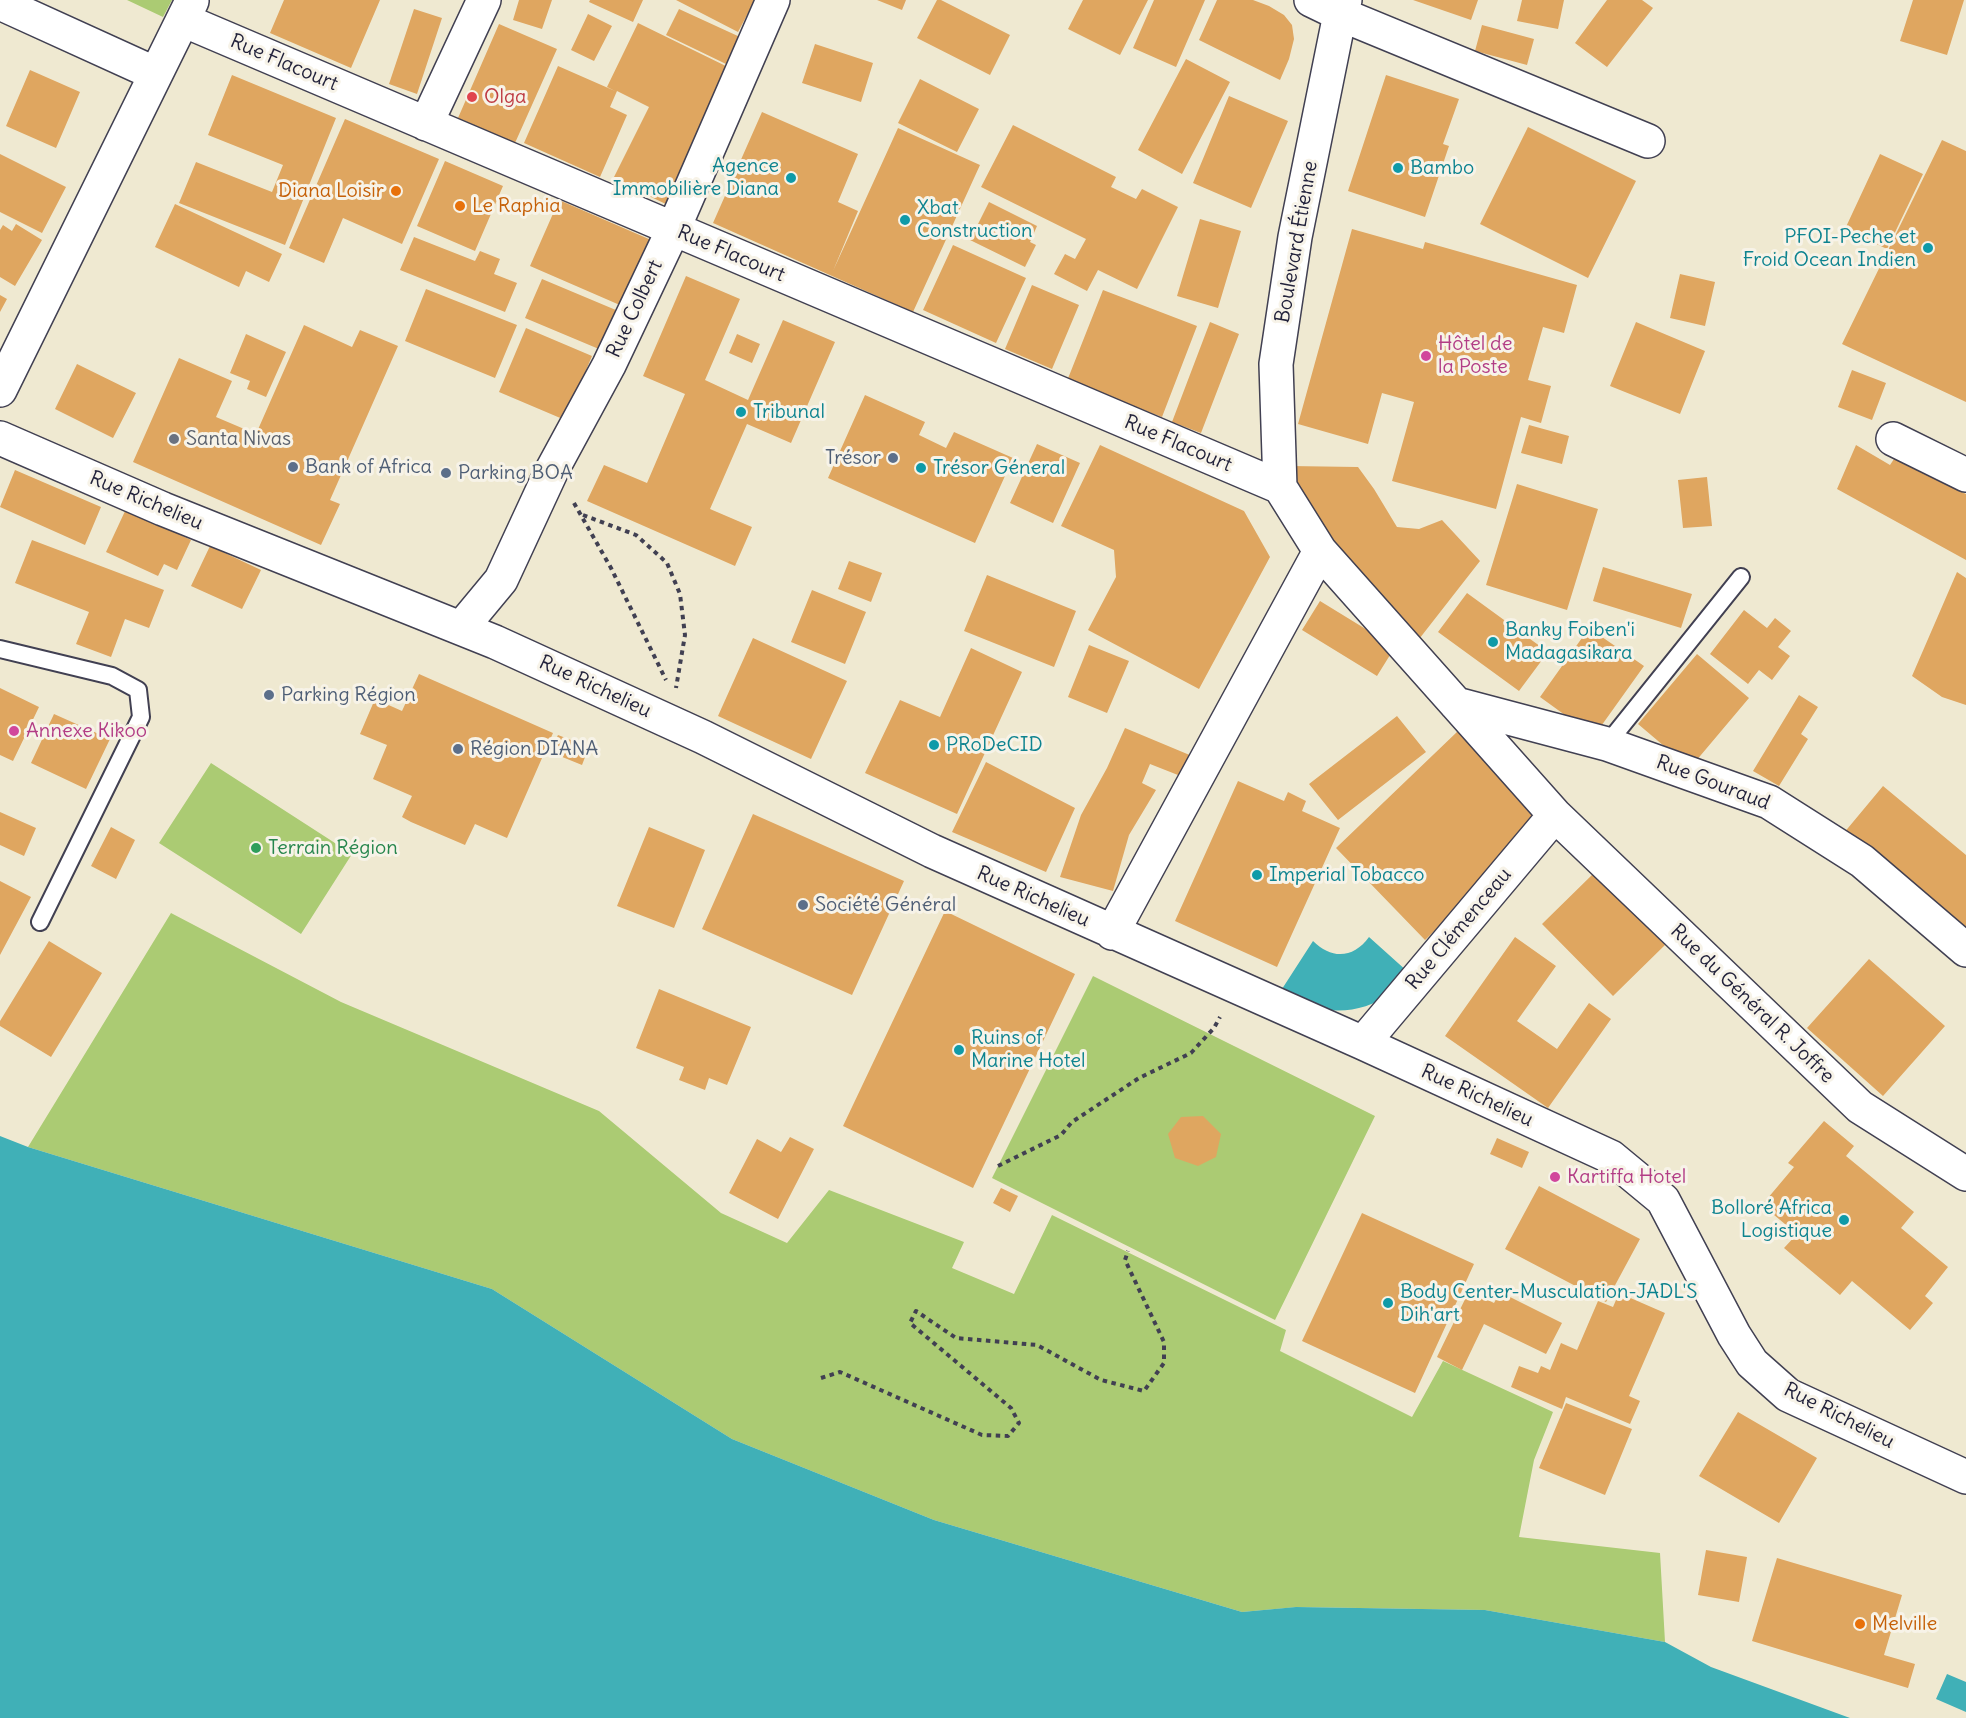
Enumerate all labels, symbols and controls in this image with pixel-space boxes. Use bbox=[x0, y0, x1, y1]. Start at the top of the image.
street label: Rue Flacourt bbox=[227, 30, 341, 96]
place label: Olga bbox=[484, 85, 527, 109]
marker: Olga bbox=[465, 90, 479, 104]
place label: Agence Immobilière Diana bbox=[613, 154, 779, 201]
place label: Bambo bbox=[1410, 156, 1474, 180]
street label: Boulevard Étienne bbox=[1271, 159, 1323, 325]
marker: Bambo bbox=[1391, 161, 1405, 175]
marker: Agence Immobilière Diana bbox=[784, 171, 798, 185]
place label: Diana Loisir bbox=[278, 179, 384, 203]
marker: Diana Loisir bbox=[389, 184, 403, 198]
place label: Le Raphia bbox=[472, 194, 561, 218]
place label: Xbat Construction bbox=[917, 196, 1033, 243]
marker: Le Raphia bbox=[453, 199, 467, 213]
marker: Xbat Construction bbox=[898, 213, 912, 227]
street label: Rue Flacourt bbox=[674, 221, 788, 287]
place label: PFOI-Peche et Froid Ocean Indien bbox=[1743, 225, 1916, 272]
marker: PFOI-Peche et Froid Ocean Indien bbox=[1921, 241, 1935, 255]
street label: Rue Colbert bbox=[602, 256, 668, 362]
place label: Hôtel de la Poste bbox=[1438, 332, 1512, 379]
marker: Hôtel de la Poste bbox=[1419, 349, 1433, 363]
place label: Tribunal bbox=[753, 400, 825, 424]
marker: Tribunal bbox=[734, 405, 748, 419]
street label: Rue Flacourt bbox=[1121, 411, 1235, 477]
place label: Santa Nivas bbox=[186, 427, 291, 451]
marker: Santa Nivas bbox=[167, 432, 181, 446]
place label: Trésor bbox=[825, 446, 881, 470]
marker: Trésor bbox=[886, 451, 900, 465]
place label: Bank of Africa bbox=[305, 455, 432, 479]
place label: Trésor Géneral bbox=[933, 456, 1065, 480]
marker: Bank of Africa bbox=[286, 460, 300, 474]
place label: Parking BOA bbox=[458, 461, 573, 485]
marker: Trésor Géneral bbox=[914, 461, 928, 475]
street label: Rue Richelieu bbox=[86, 466, 206, 536]
marker: Parking BOA bbox=[439, 466, 453, 480]
place label: Banky Foiben'i Madagasikara bbox=[1505, 618, 1635, 665]
marker: Banky Foiben'i Madagasikara bbox=[1486, 635, 1500, 649]
street label: Rue Richelieu bbox=[535, 651, 655, 723]
place label: Parking Région bbox=[281, 683, 416, 707]
marker: Parking Région bbox=[262, 688, 276, 702]
place label: Annexe Kikoo bbox=[26, 719, 147, 743]
marker: Annexe Kikoo bbox=[7, 724, 21, 738]
place label: PRoDeCID bbox=[946, 733, 1043, 757]
place label: Région DIANA bbox=[470, 737, 598, 761]
marker: PRoDeCID bbox=[927, 738, 941, 752]
marker: Région DIANA bbox=[451, 742, 465, 756]
street label: Rue Gouraud bbox=[1653, 750, 1773, 816]
place label: Terrain Région bbox=[268, 836, 398, 860]
marker: Terrain Région bbox=[249, 841, 263, 855]
street label: Rue Richelieu bbox=[973, 861, 1093, 933]
place label: Imperial Tobacco bbox=[1269, 863, 1425, 887]
street label: Rue Clémenceau bbox=[1401, 863, 1517, 995]
marker: Imperial Tobacco bbox=[1250, 868, 1264, 882]
place label: Société Général bbox=[815, 893, 956, 917]
marker: Société Général bbox=[796, 898, 810, 912]
street label: Rue du Général R. Joffre bbox=[1665, 920, 1839, 1088]
place label: Ruins of Marine Hotel bbox=[971, 1026, 1085, 1073]
marker: Ruins of Marine Hotel bbox=[952, 1043, 966, 1057]
street label: Rue Richelieu bbox=[1417, 1060, 1537, 1132]
place label: Kartiffa Hotel bbox=[1567, 1165, 1686, 1189]
marker: Kartiffa Hotel bbox=[1548, 1170, 1562, 1184]
place label: Bolloré Africa Logistique bbox=[1711, 1196, 1832, 1243]
marker: Bolloré Africa Logistique bbox=[1837, 1213, 1851, 1227]
place label: Body Center-Musculation-JADL'S Dih'art bbox=[1400, 1280, 1697, 1327]
marker: Body Center-Musculation-JADL'S Dih'art bbox=[1381, 1296, 1395, 1310]
street label: Rue Richelieu bbox=[1780, 1378, 1898, 1454]
place label: Melville bbox=[1872, 1612, 1937, 1636]
marker: Melville bbox=[1853, 1617, 1867, 1631]

